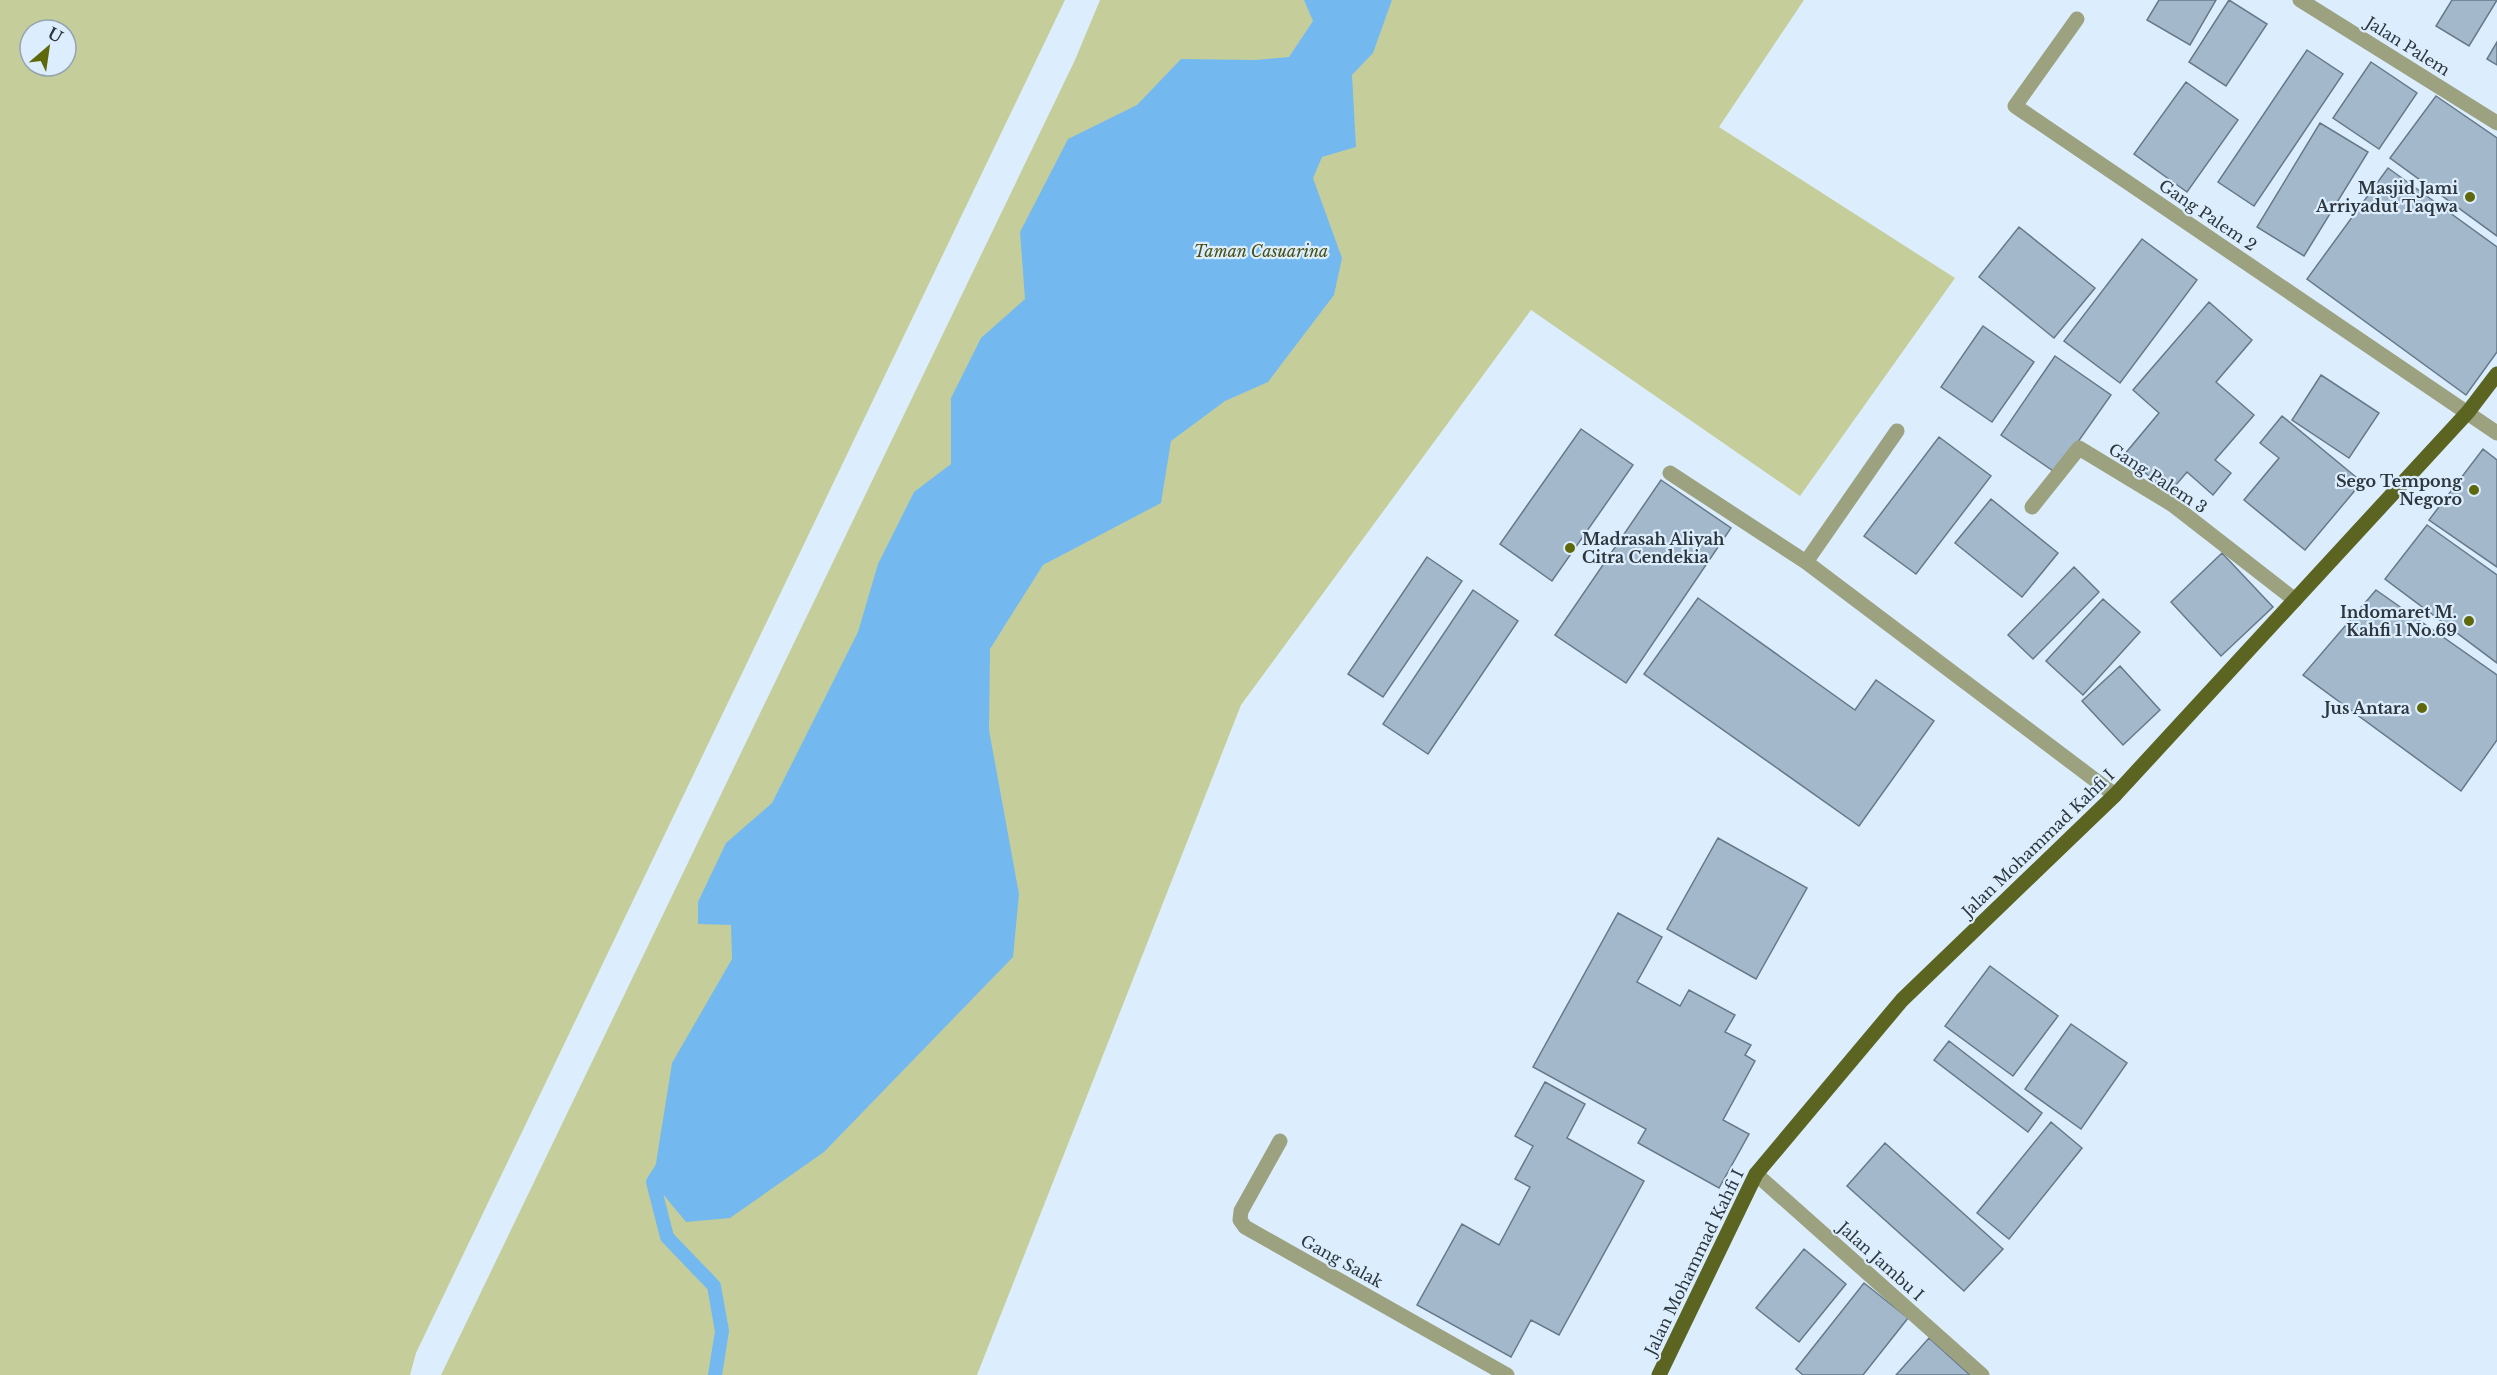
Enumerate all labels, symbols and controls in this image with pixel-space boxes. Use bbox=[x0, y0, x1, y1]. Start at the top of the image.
street label: Jalan Palem bbox=[2360, 11, 2454, 80]
north arrow bbox=[18, 18, 78, 78]
text: U bbox=[44, 23, 66, 47]
street label: Gang Palem 2 bbox=[2155, 175, 2261, 255]
place label: Masjid Jami Arriyadut Taqwa bbox=[2315, 178, 2458, 216]
marker: Masjid Jami Arriyadut Taqwa bbox=[2463, 190, 2477, 204]
park label: Taman Casuarina bbox=[1194, 241, 1328, 261]
street label: Gang Palem 3 bbox=[2105, 439, 2211, 517]
place label: Sego Tempong Negoro bbox=[2336, 471, 2463, 509]
marker: Sego Tempong Negoro bbox=[2467, 483, 2481, 497]
place label: Madrasah Aliyah Citra Cendekia bbox=[1582, 529, 1725, 567]
marker: Madrasah Aliyah Citra Cendekia bbox=[1563, 541, 1577, 555]
place label: Indomaret M. Kahfi 1 No.69 bbox=[2340, 602, 2457, 640]
marker: Indomaret M. Kahfi 1 No.69 bbox=[2462, 614, 2476, 628]
place label: Jus Antara bbox=[2321, 698, 2410, 718]
marker: Jus Antara bbox=[2415, 701, 2429, 715]
street label: Jalan Mohammad Kahfi I bbox=[1956, 765, 2118, 923]
street label: Jalan Mohammad Kahfi I bbox=[1639, 1166, 1748, 1360]
street label: Jalan Jambu I bbox=[1832, 1216, 1928, 1305]
street label: Gang Salak bbox=[1297, 1230, 1387, 1292]

